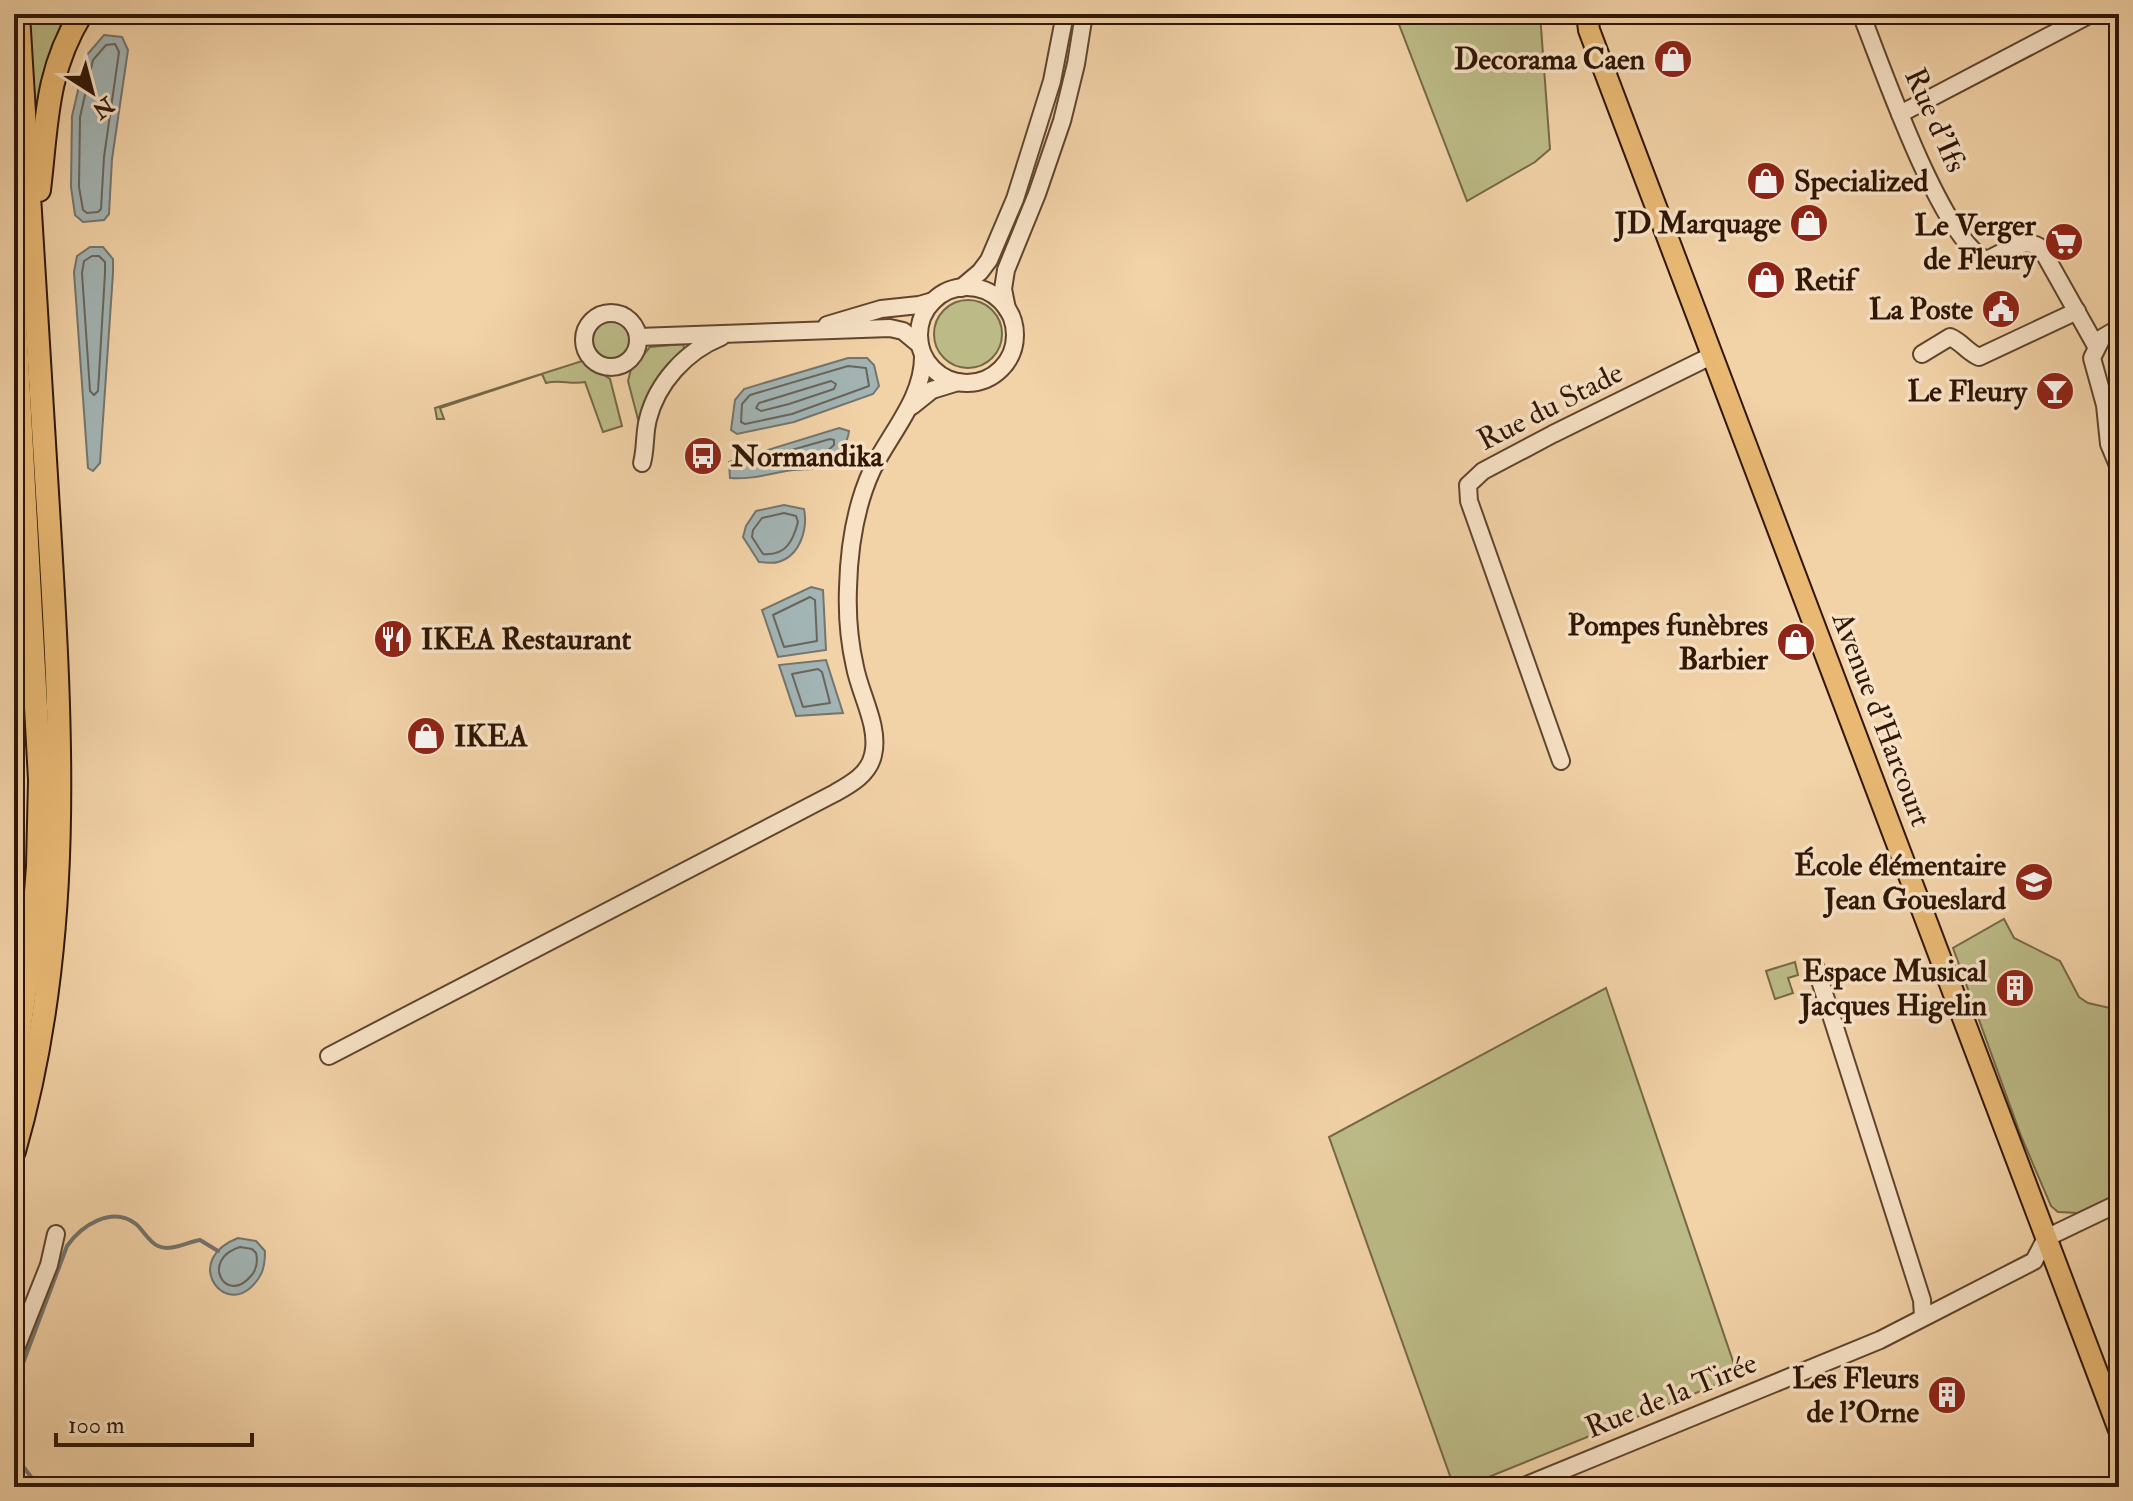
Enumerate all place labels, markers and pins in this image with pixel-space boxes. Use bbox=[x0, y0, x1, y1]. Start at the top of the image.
shop icon: Decorama Caen bbox=[1652, 38, 1694, 80]
place label: Decorama Caen bbox=[1454, 41, 1646, 78]
shop icon: Specialized bbox=[1745, 160, 1787, 202]
place label: Specialized bbox=[1794, 163, 1929, 200]
shop icon: JD Marquage bbox=[1788, 202, 1830, 244]
place label: JD Marquage bbox=[1613, 205, 1781, 242]
place label: Le Verger de Fleury bbox=[1915, 207, 2038, 278]
supermarket icon: Le Verger de Fleury bbox=[2043, 221, 2085, 263]
shop icon: Retif bbox=[1745, 259, 1787, 301]
place label: Retif bbox=[1794, 262, 1861, 299]
public building icon: La Poste bbox=[1980, 288, 2022, 330]
place label: La Poste bbox=[1869, 291, 1973, 328]
bar icon: Le Fleury bbox=[2034, 370, 2076, 412]
place label: Le Fleury bbox=[1908, 373, 2029, 410]
bus stop icon: Normandika bbox=[682, 435, 724, 477]
place label: Normandika bbox=[730, 438, 885, 475]
place label: Pompes funèbres Barbier bbox=[1568, 607, 1769, 678]
restaurant icon: IKEA Restaurant bbox=[372, 618, 414, 660]
place label: IKEA Restaurant bbox=[421, 621, 632, 658]
shop icon: Pompes funèbres Barbier bbox=[1775, 621, 1817, 663]
shop icon: IKEA bbox=[405, 715, 447, 757]
place label: IKEA bbox=[454, 718, 529, 755]
place label: École élémentaire Jean Goueslard bbox=[1794, 846, 2006, 918]
school or university icon: École élémentaire Jean Goueslard bbox=[2013, 861, 2055, 903]
place label: Espace Musical Jacques Higelin bbox=[1798, 953, 1988, 1024]
building icon: Espace Musical Jacques Higelin bbox=[1994, 967, 2036, 1009]
place label: Les Fleurs de l'Orne bbox=[1792, 1360, 1919, 1431]
building icon: Les Fleurs de l'Orne bbox=[1926, 1374, 1968, 1416]

